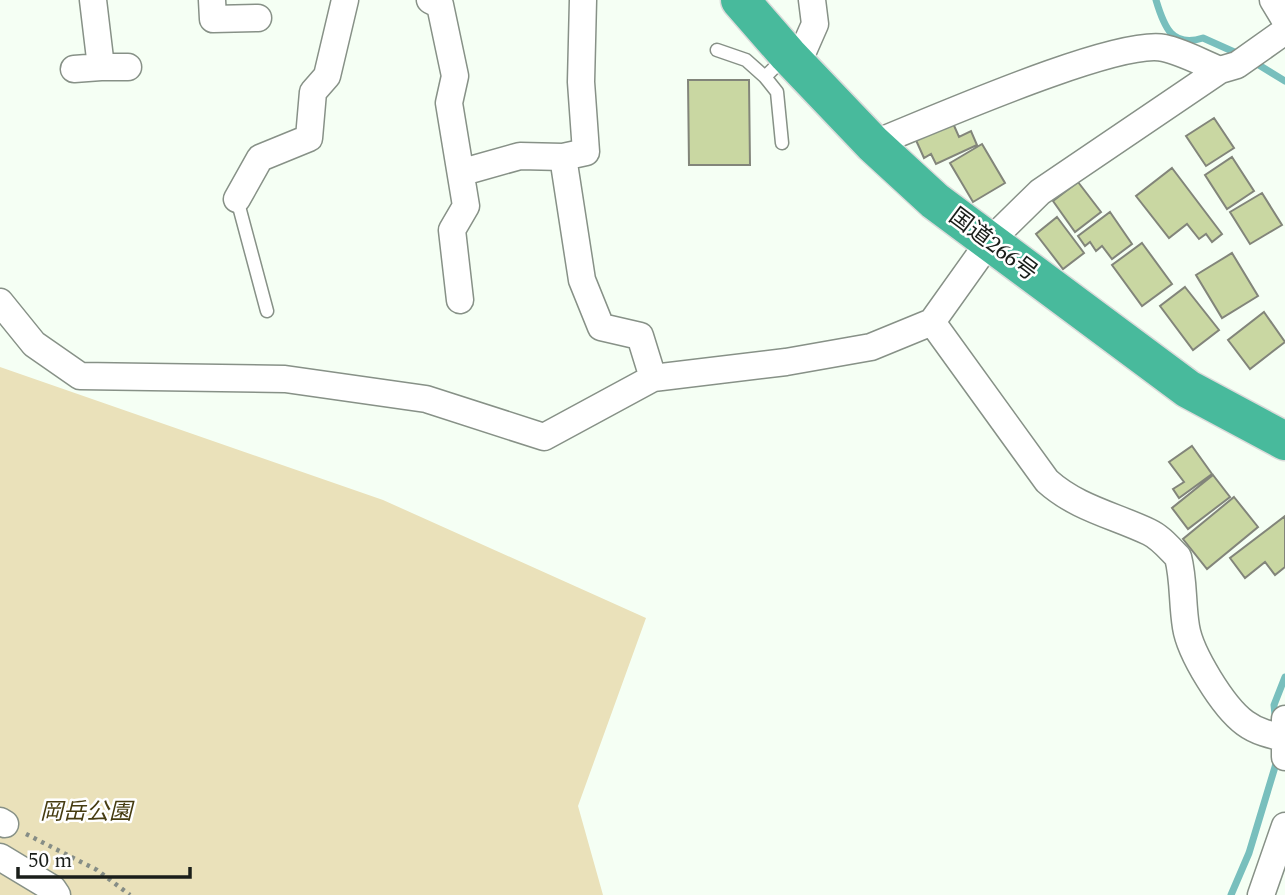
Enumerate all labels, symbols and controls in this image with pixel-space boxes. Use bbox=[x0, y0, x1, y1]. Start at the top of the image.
street label: 国道266号 bbox=[941, 200, 1045, 290]
park label: 岡岳公園 bbox=[40, 795, 135, 830]
scale bar bbox=[18, 836, 189, 880]
text: 50 m bbox=[28, 845, 72, 877]

